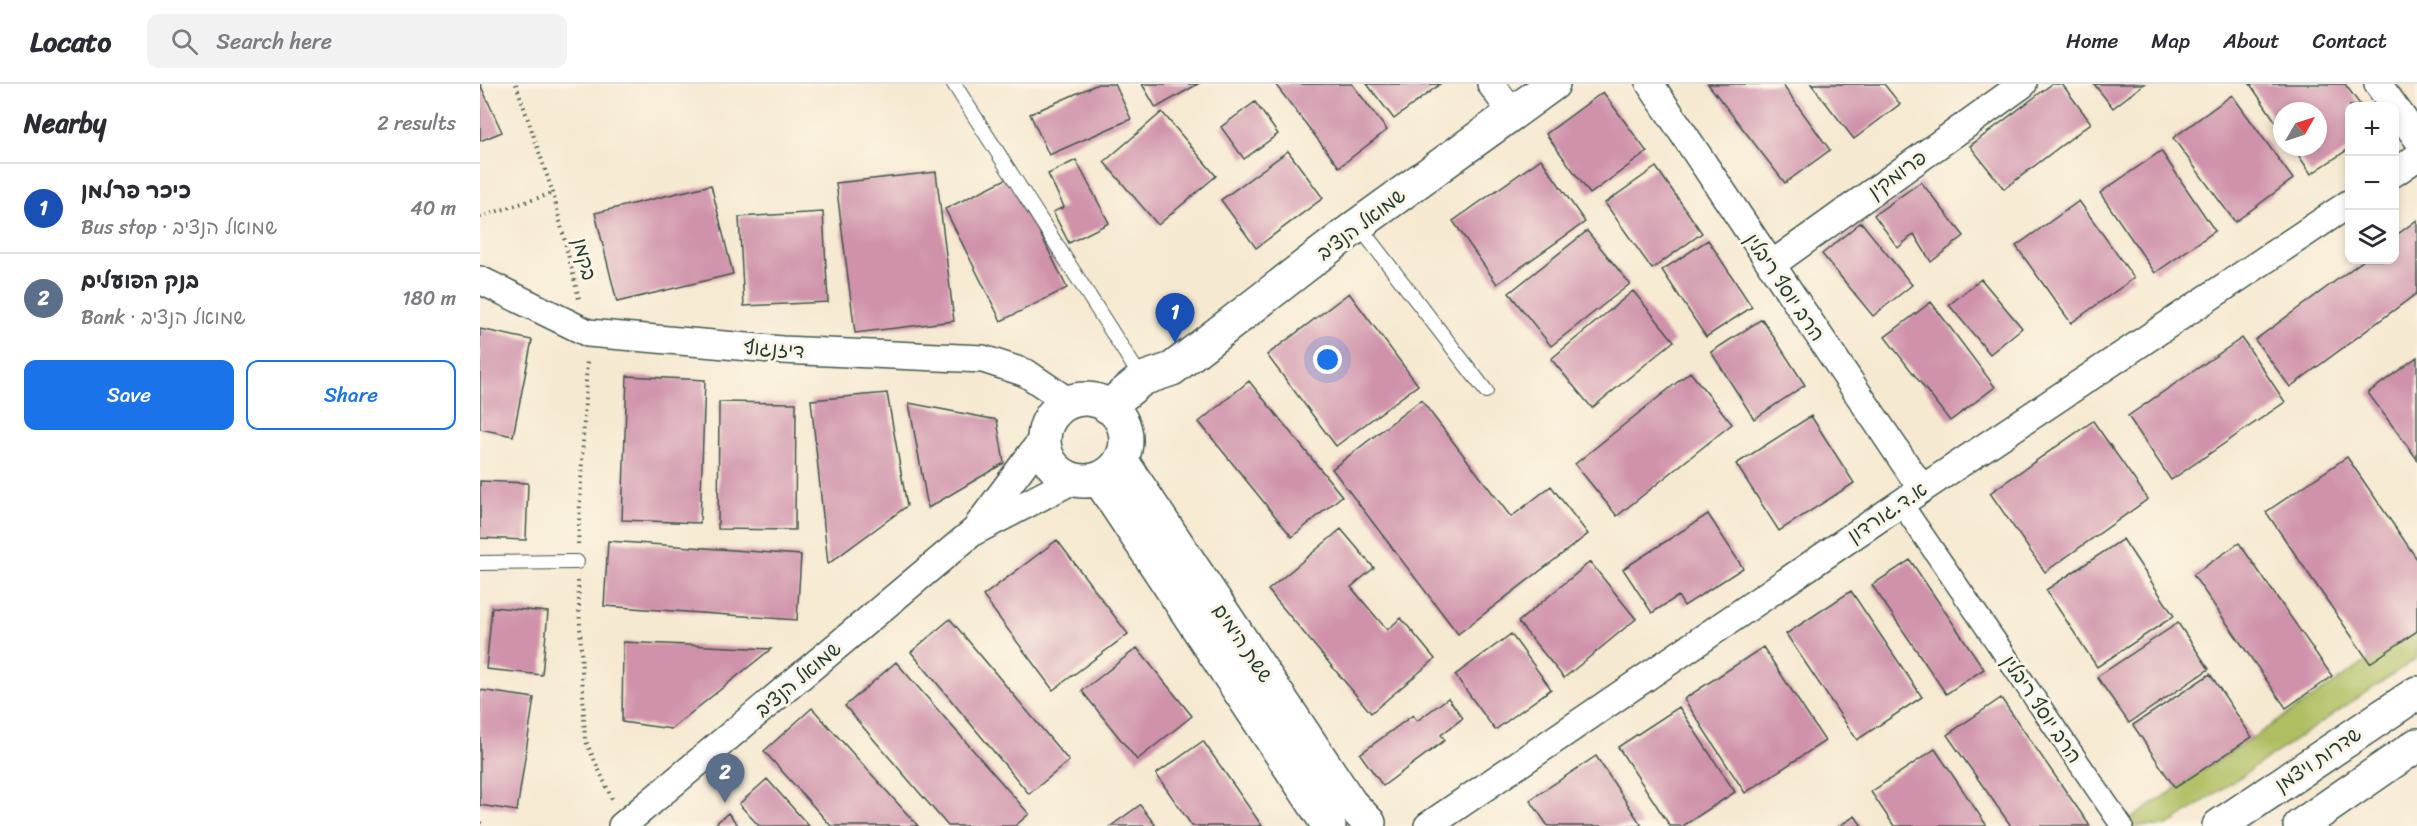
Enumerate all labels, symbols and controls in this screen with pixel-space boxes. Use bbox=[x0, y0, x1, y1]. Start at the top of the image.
search box bbox=[147, 14, 567, 68]
text: Locato bbox=[30, 17, 111, 66]
text: Search here bbox=[216, 22, 332, 61]
text: Home bbox=[2066, 22, 2118, 60]
text: Map bbox=[2151, 22, 2190, 60]
text: About bbox=[2223, 22, 2280, 60]
text: Contact bbox=[2313, 22, 2387, 60]
icon: search bbox=[168, 25, 201, 58]
text: Nearby bbox=[24, 100, 106, 146]
north arrow bbox=[2273, 102, 2327, 156]
map controls bbox=[2345, 102, 2399, 264]
button: + bbox=[2345, 102, 2399, 156]
text: 2 results bbox=[377, 106, 456, 141]
street label: פרומקין bbox=[1860, 141, 1934, 208]
button: − bbox=[2345, 156, 2399, 210]
text: כיכר פרלמן bbox=[81, 171, 191, 210]
street label: שמואל הנציב bbox=[1309, 179, 1414, 270]
text: 1 bbox=[39, 191, 48, 226]
text: 40 m bbox=[410, 191, 456, 226]
text: Bus stop · שמואל הנציב bbox=[81, 210, 277, 245]
button: layers bbox=[2345, 210, 2399, 264]
street label: הרב יוסף ריבלין bbox=[1735, 226, 1834, 349]
street label: בקמן bbox=[562, 234, 607, 284]
text: בנק הפועלים bbox=[81, 261, 199, 300]
text: 2 bbox=[38, 281, 49, 316]
text: 180 m bbox=[402, 281, 456, 316]
pin: 1 bbox=[1156, 294, 1194, 343]
text: Bank · שמואל הנציב bbox=[81, 300, 246, 335]
street label: דיזנגוף bbox=[742, 330, 806, 369]
your location bbox=[1313, 345, 1342, 374]
button: Save bbox=[24, 360, 234, 430]
button: Share bbox=[246, 360, 456, 430]
street label: א.ד.גורדון bbox=[1840, 473, 1935, 552]
street label: ששת הימים bbox=[1203, 596, 1282, 690]
street label: שמואל הנציב bbox=[747, 632, 850, 726]
street label: הרב יוסף ריבלין bbox=[1992, 648, 2091, 771]
street label: שדרות ויצמן bbox=[2267, 717, 2369, 802]
pin: 2 bbox=[706, 754, 744, 803]

